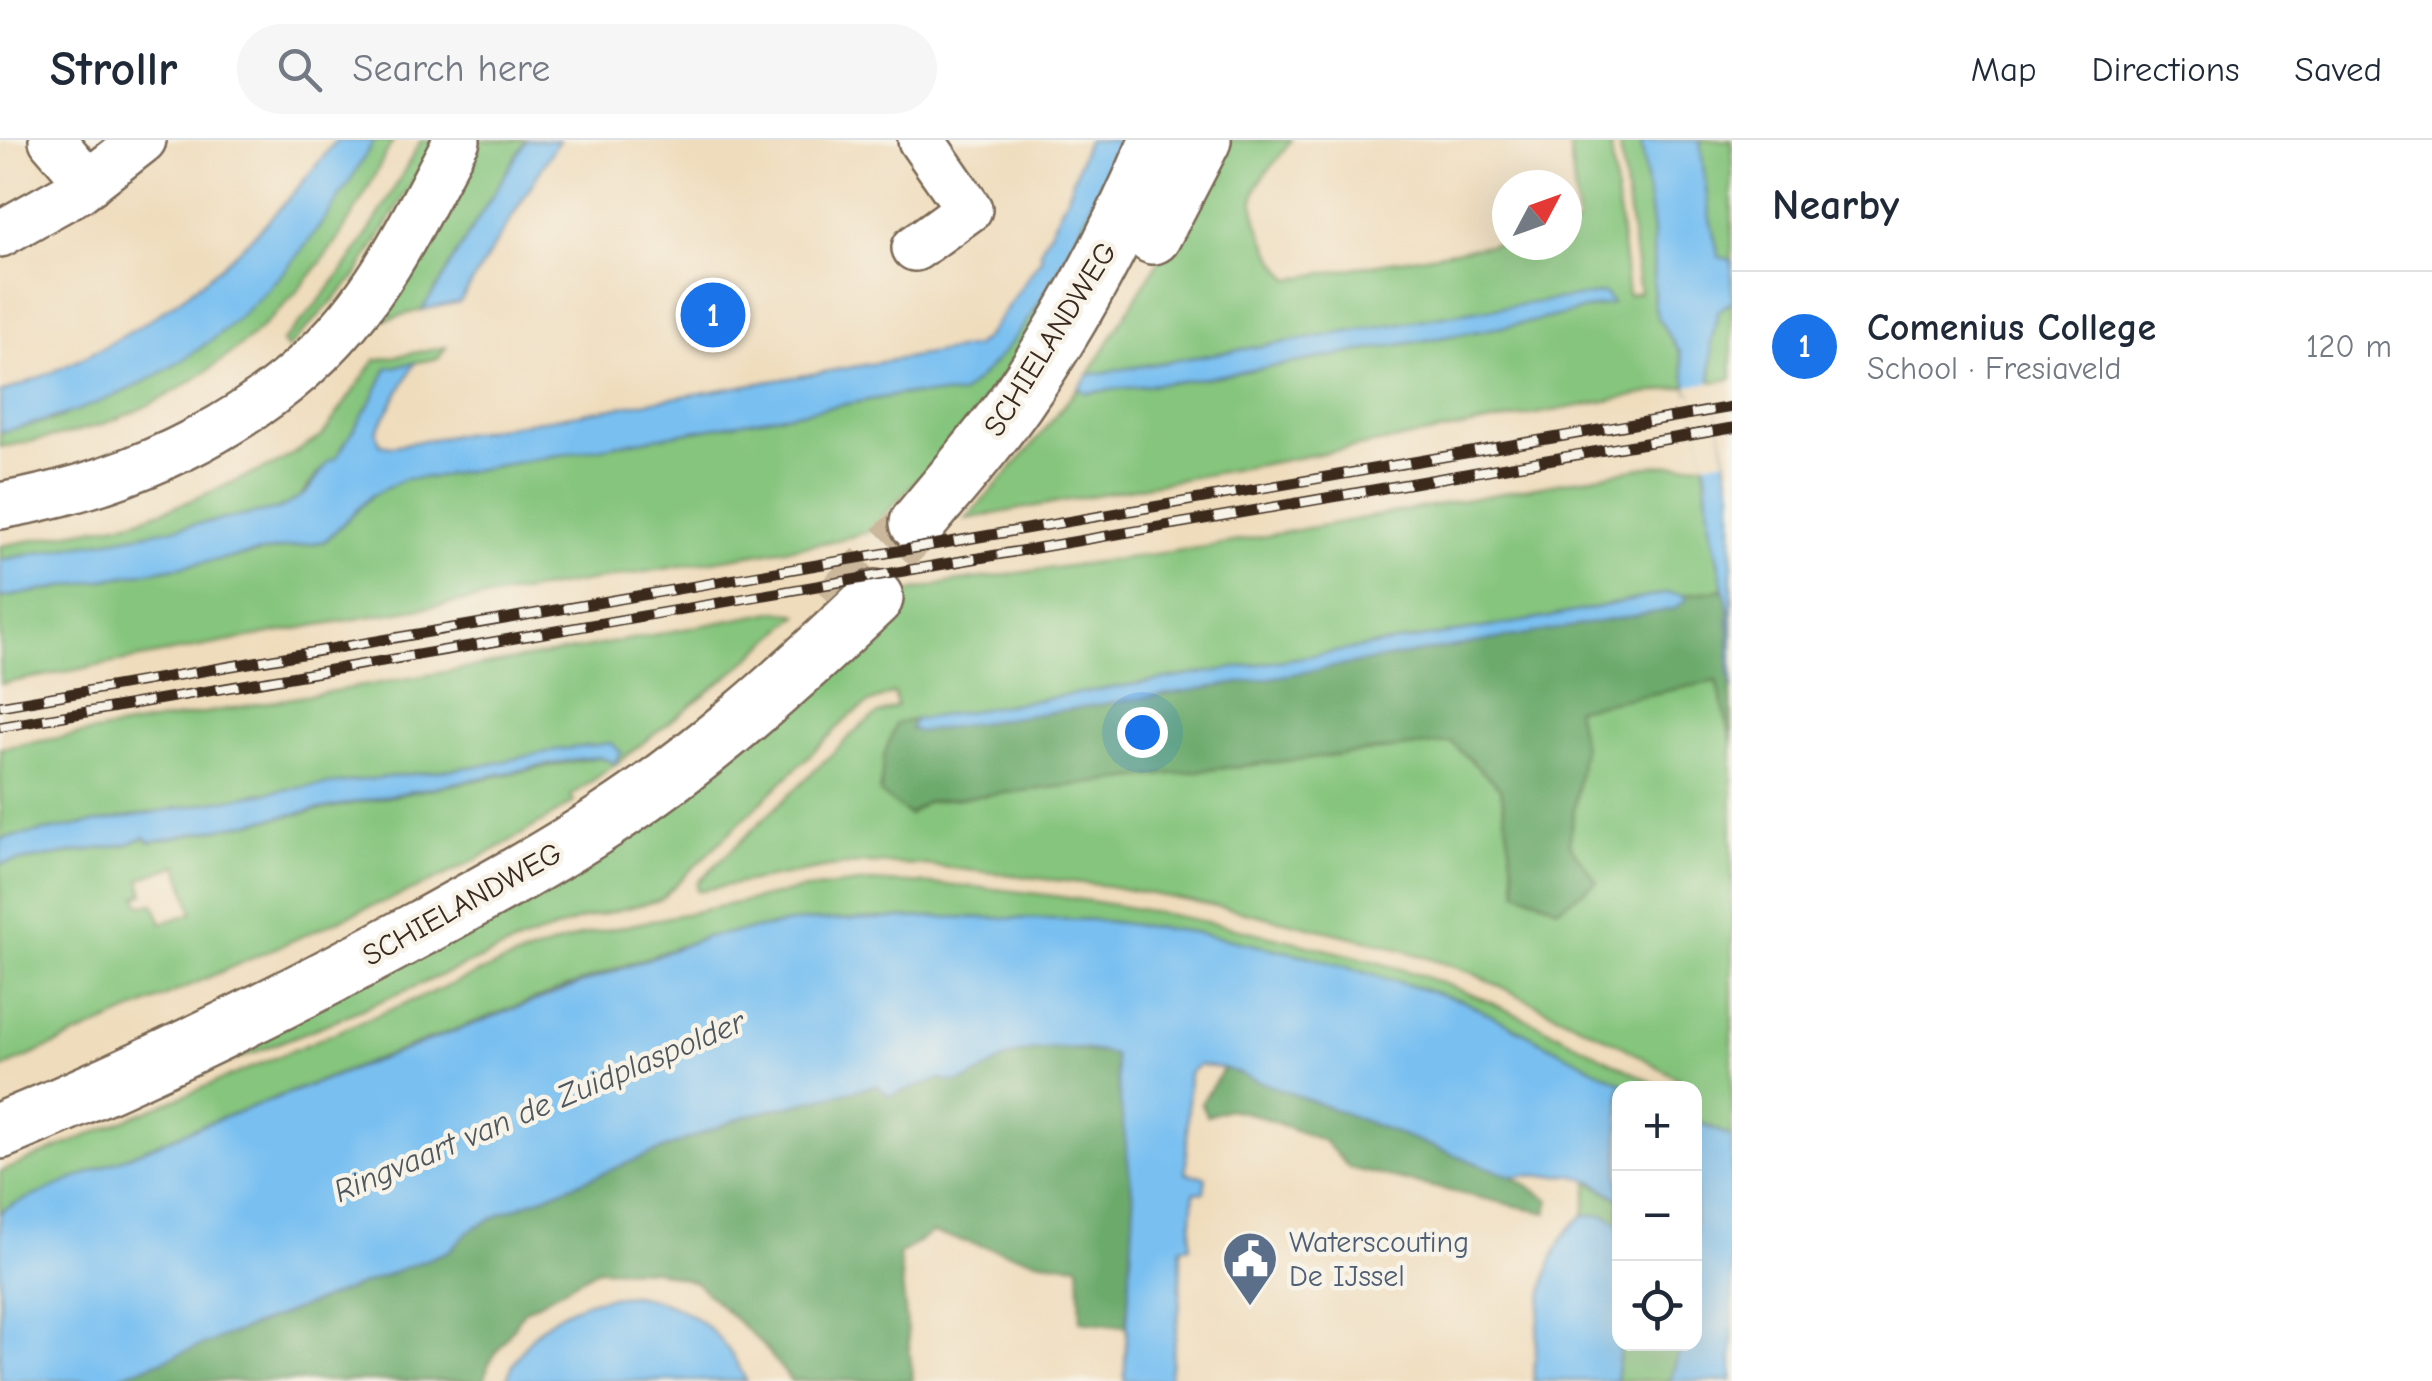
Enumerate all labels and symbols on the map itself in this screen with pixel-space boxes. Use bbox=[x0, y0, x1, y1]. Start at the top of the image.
north arrow bbox=[1492, 170, 1582, 260]
street label: SCHIELANDWEG bbox=[977, 236, 1124, 443]
pin: 1 bbox=[680, 278, 746, 352]
your location bbox=[1117, 707, 1168, 758]
street label: SCHIELANDWEG bbox=[357, 835, 568, 974]
water label: Ringvaart van de Zuidplaspolder bbox=[328, 1002, 751, 1210]
place label: Waterscouting De IJssel bbox=[1289, 1225, 1469, 1294]
public building icon: Waterscouting De IJssel bbox=[1220, 1229, 1280, 1308]

